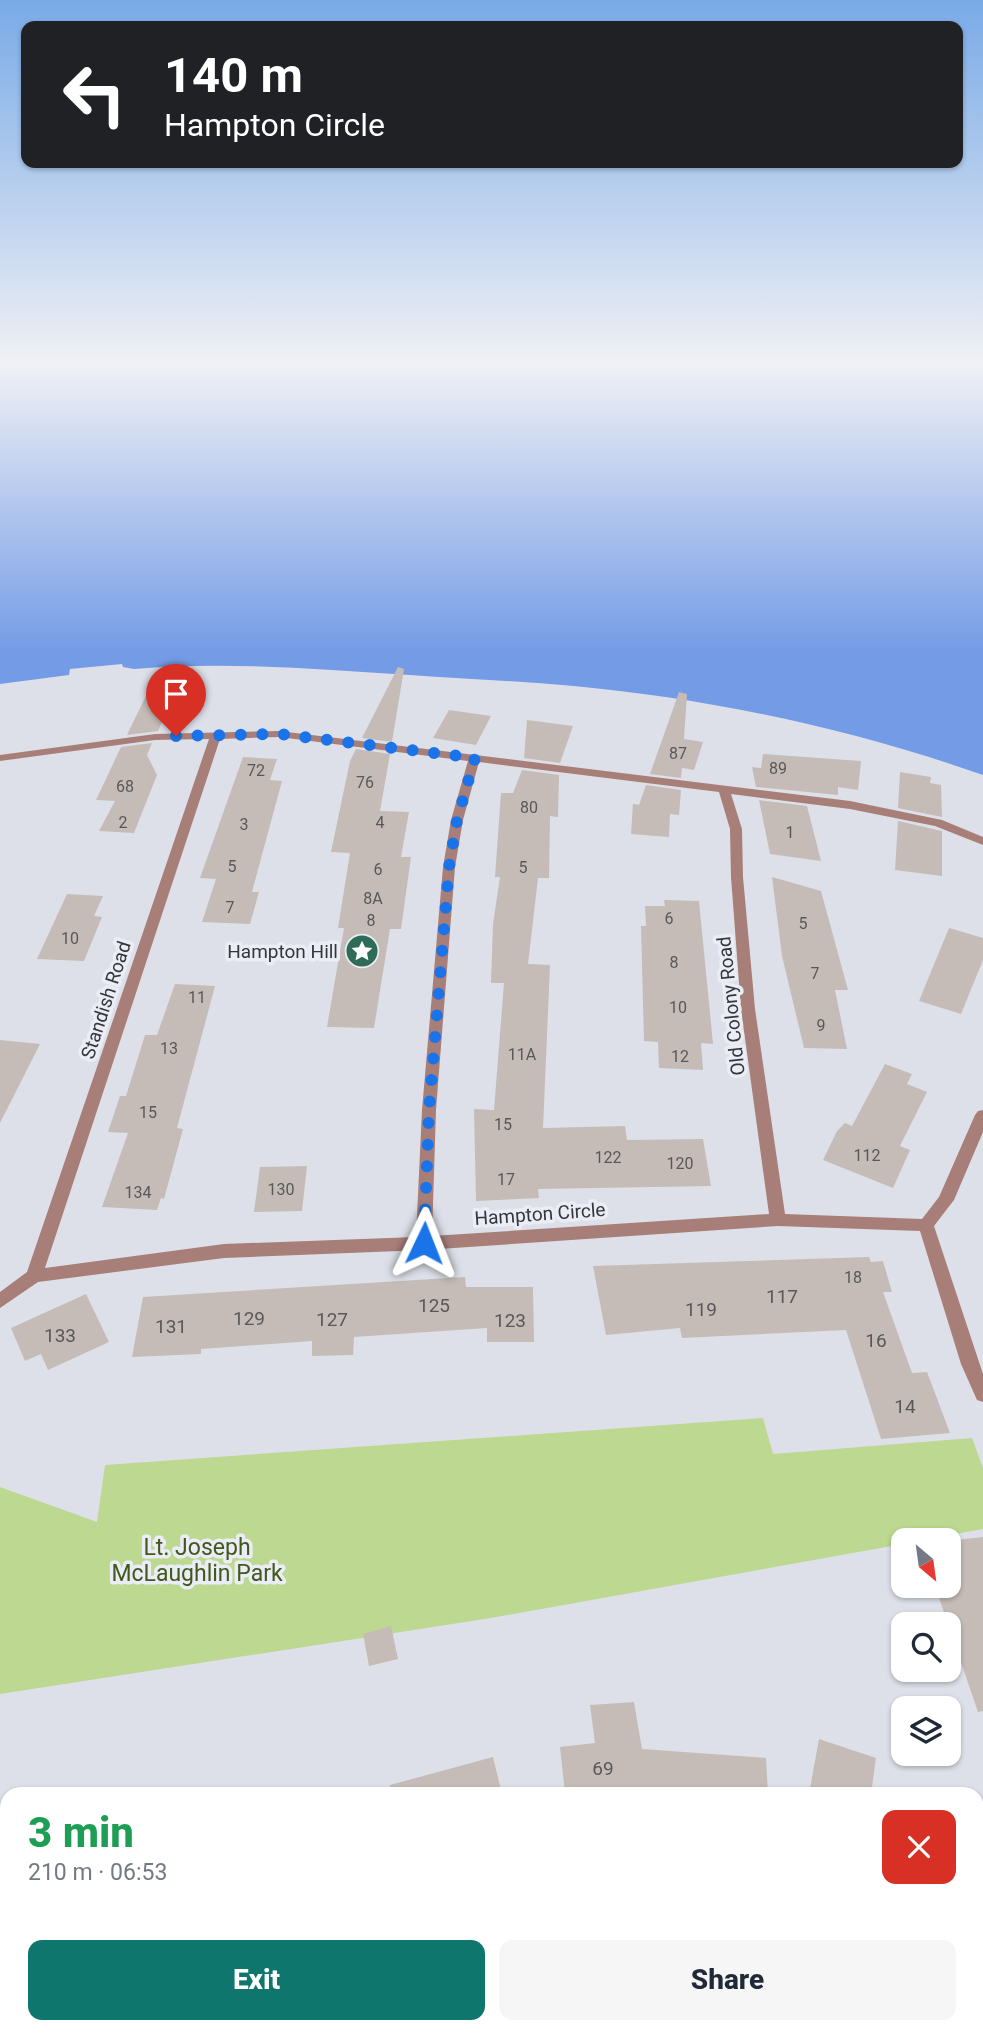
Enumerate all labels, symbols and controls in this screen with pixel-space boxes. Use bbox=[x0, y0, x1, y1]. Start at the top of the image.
text: 140 m bbox=[164, 47, 303, 104]
icon: left bbox=[49, 49, 140, 140]
text: Hampton Circle bbox=[164, 106, 385, 144]
pin bbox=[146, 664, 206, 736]
icon: arrive bbox=[157, 675, 195, 713]
house number: 87 bbox=[669, 744, 687, 763]
house number: 89 bbox=[769, 759, 787, 778]
house number: 72 bbox=[247, 761, 265, 780]
house number: 76 bbox=[356, 773, 374, 792]
house number: 68 bbox=[116, 777, 134, 796]
house number: 80 bbox=[520, 798, 538, 817]
house number: 2 bbox=[119, 813, 128, 832]
house number: 4 bbox=[376, 813, 385, 832]
house number: 3 bbox=[240, 815, 249, 834]
house number: 1 bbox=[786, 823, 795, 842]
house number: 5 bbox=[228, 857, 237, 876]
house number: 5 bbox=[519, 858, 528, 877]
house number: 6 bbox=[374, 860, 383, 879]
house number: 8A bbox=[363, 889, 383, 908]
house number: 7 bbox=[226, 898, 235, 917]
house number: 6 bbox=[665, 909, 674, 928]
house number: 8 bbox=[367, 911, 376, 930]
house number: 5 bbox=[799, 914, 808, 933]
house number: 10 bbox=[61, 929, 79, 948]
place icon: Hampton Hill bbox=[343, 932, 381, 970]
street label: Old Colony Road bbox=[712, 935, 750, 1077]
street label: Standish Road bbox=[76, 938, 136, 1062]
place label: Hampton Hill bbox=[227, 940, 338, 963]
house number: 8 bbox=[670, 953, 679, 972]
house number: 7 bbox=[811, 964, 820, 983]
house number: 11 bbox=[188, 988, 206, 1007]
house number: 10 bbox=[669, 998, 687, 1017]
house number: 9 bbox=[817, 1016, 826, 1035]
house number: 13 bbox=[160, 1039, 178, 1058]
house number: 11A bbox=[508, 1045, 537, 1064]
house number: 12 bbox=[671, 1047, 689, 1066]
house number: 15 bbox=[139, 1103, 157, 1122]
house number: 15 bbox=[494, 1115, 512, 1134]
house number: 112 bbox=[854, 1146, 880, 1165]
house number: 122 bbox=[595, 1148, 621, 1167]
house number: 120 bbox=[667, 1154, 693, 1173]
house number: 17 bbox=[497, 1170, 515, 1189]
house number: 130 bbox=[268, 1180, 294, 1199]
house number: 134 bbox=[125, 1183, 151, 1202]
street label: Hampton Circle bbox=[474, 1198, 606, 1230]
position arrow bbox=[387, 1206, 461, 1280]
house number: 18 bbox=[844, 1268, 862, 1287]
house number: 117 bbox=[766, 1285, 798, 1308]
house number: 125 bbox=[418, 1294, 450, 1317]
house number: 119 bbox=[685, 1298, 717, 1321]
house number: 129 bbox=[233, 1307, 265, 1330]
house number: 127 bbox=[316, 1308, 348, 1331]
house number: 123 bbox=[494, 1309, 526, 1332]
house number: 131 bbox=[155, 1315, 187, 1338]
house number: 133 bbox=[44, 1324, 76, 1347]
house number: 16 bbox=[865, 1329, 887, 1352]
house number: 14 bbox=[894, 1395, 916, 1418]
north arrow bbox=[891, 1528, 961, 1598]
map controls bbox=[891, 1528, 961, 1766]
park label: Lt. Joseph McLaughlin Park bbox=[111, 1534, 283, 1587]
button: search bbox=[891, 1612, 961, 1682]
button: layers bbox=[891, 1696, 961, 1766]
house number: 69 bbox=[592, 1757, 614, 1780]
text: 3 min bbox=[28, 1808, 134, 1857]
button: close bbox=[882, 1810, 956, 1884]
text: 210 m · 06:53 bbox=[28, 1859, 167, 1886]
button: Exit bbox=[28, 1940, 485, 2020]
button: Share bbox=[499, 1940, 956, 2020]

